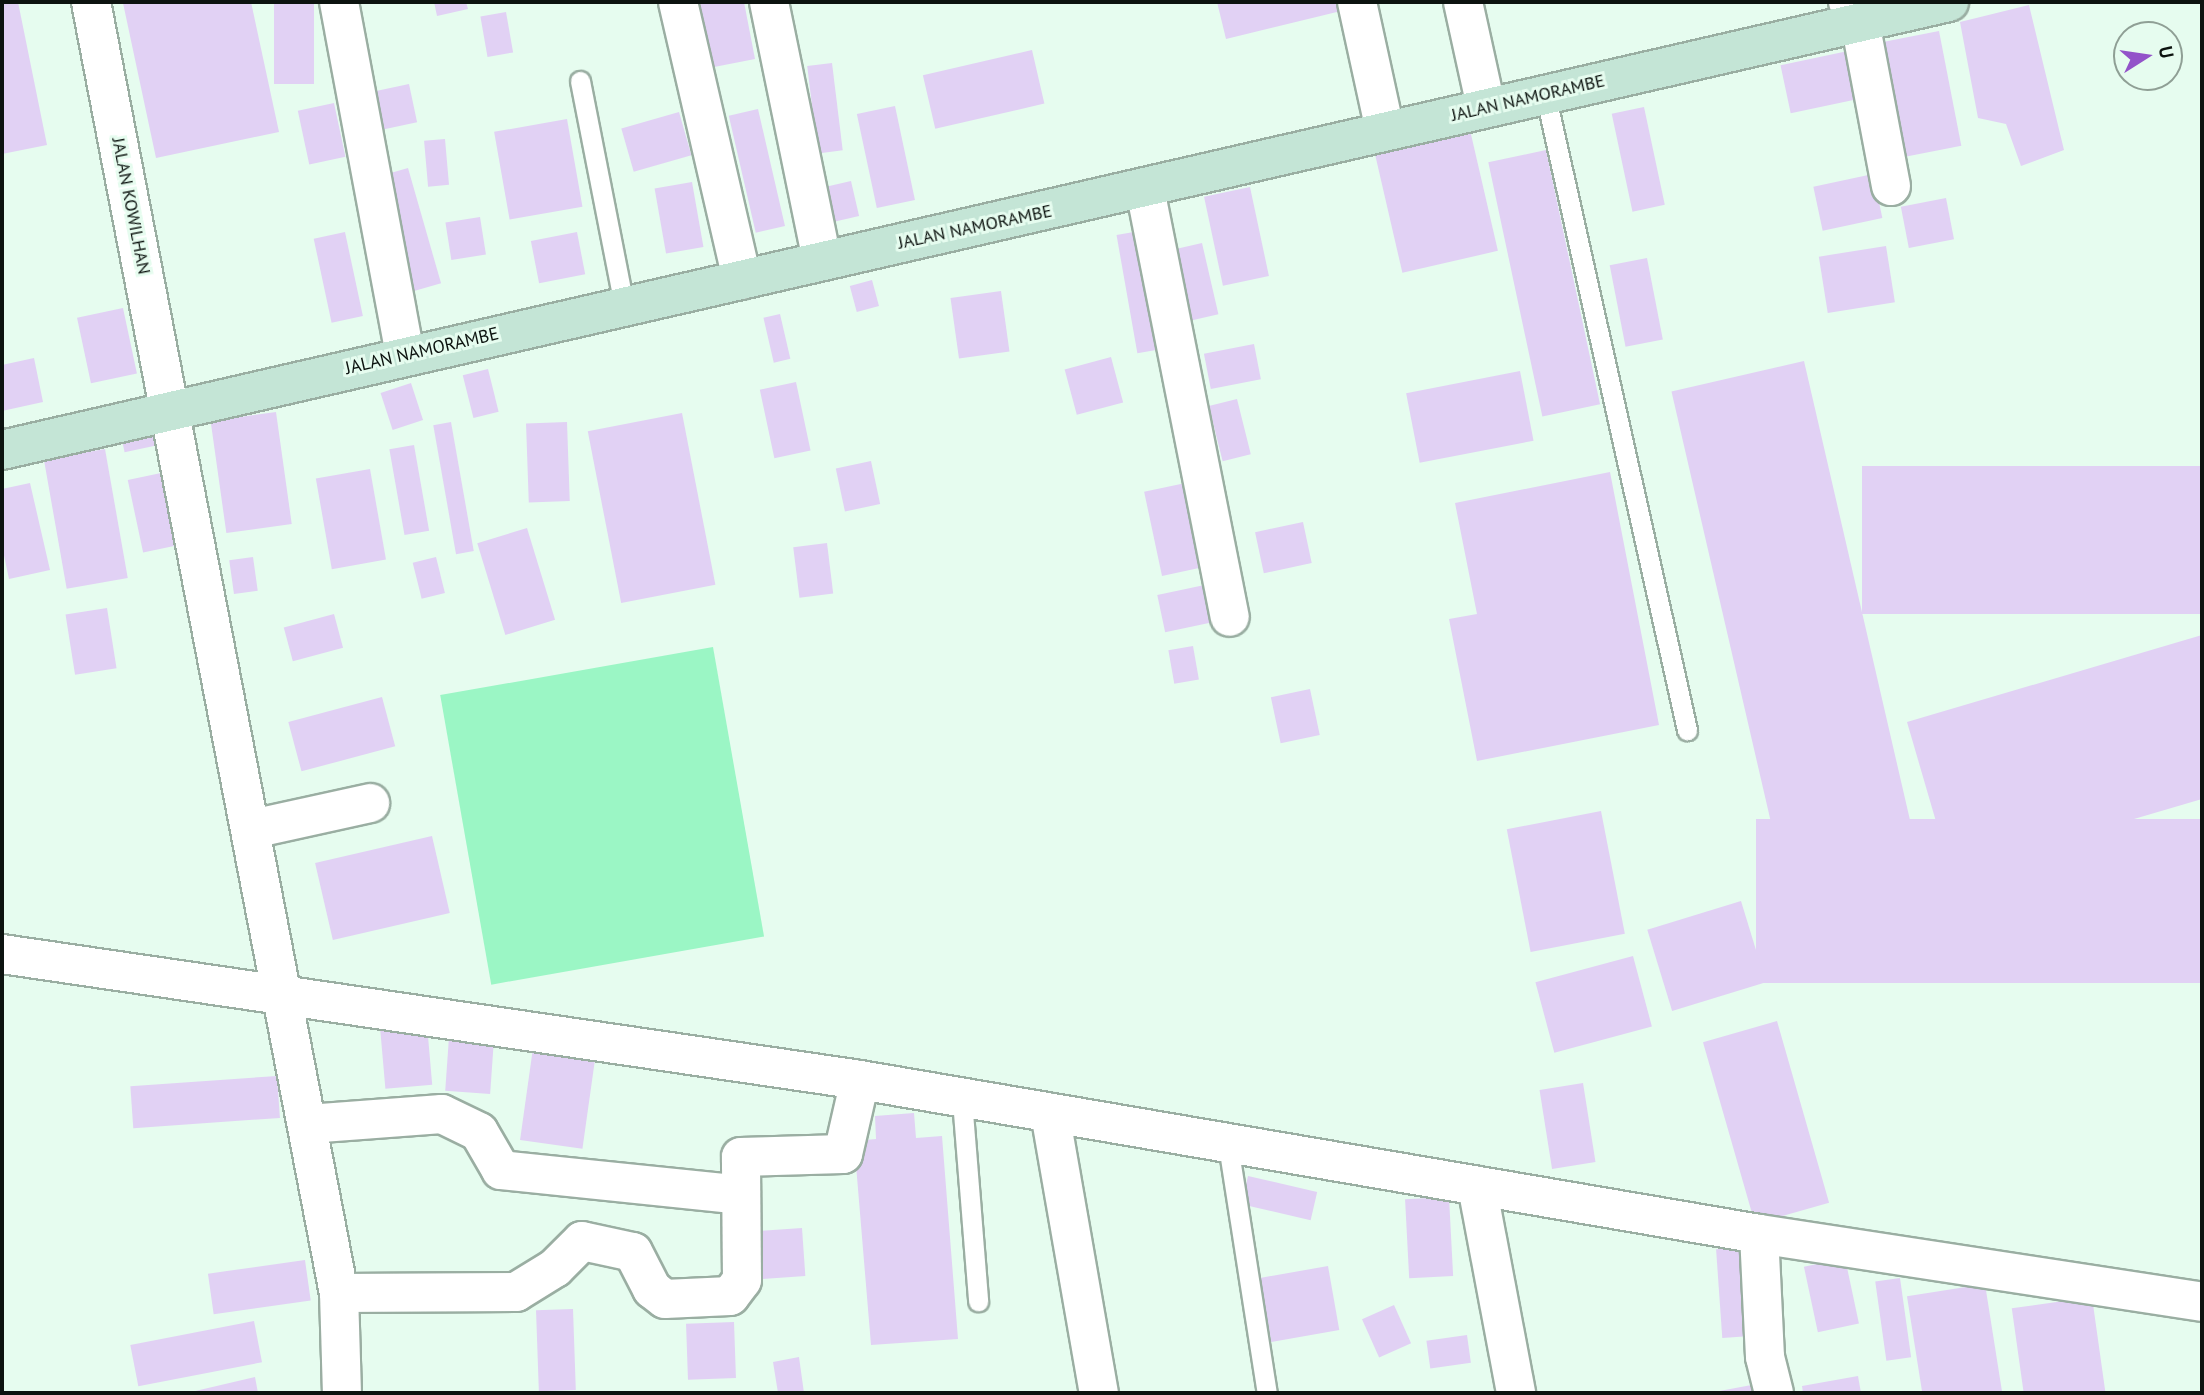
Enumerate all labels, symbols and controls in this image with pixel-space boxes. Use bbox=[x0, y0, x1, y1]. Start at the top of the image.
north arrow bbox=[2113, 21, 2183, 91]
text: U bbox=[2154, 44, 2180, 60]
street label: JALAN NAMORAMBE bbox=[1449, 70, 1607, 126]
street label: JALAN KOWILHAN bbox=[107, 136, 155, 276]
street label: JALAN NAMORAMBE bbox=[896, 200, 1054, 254]
street label: JALAN NAMORAMBE bbox=[343, 323, 501, 379]

